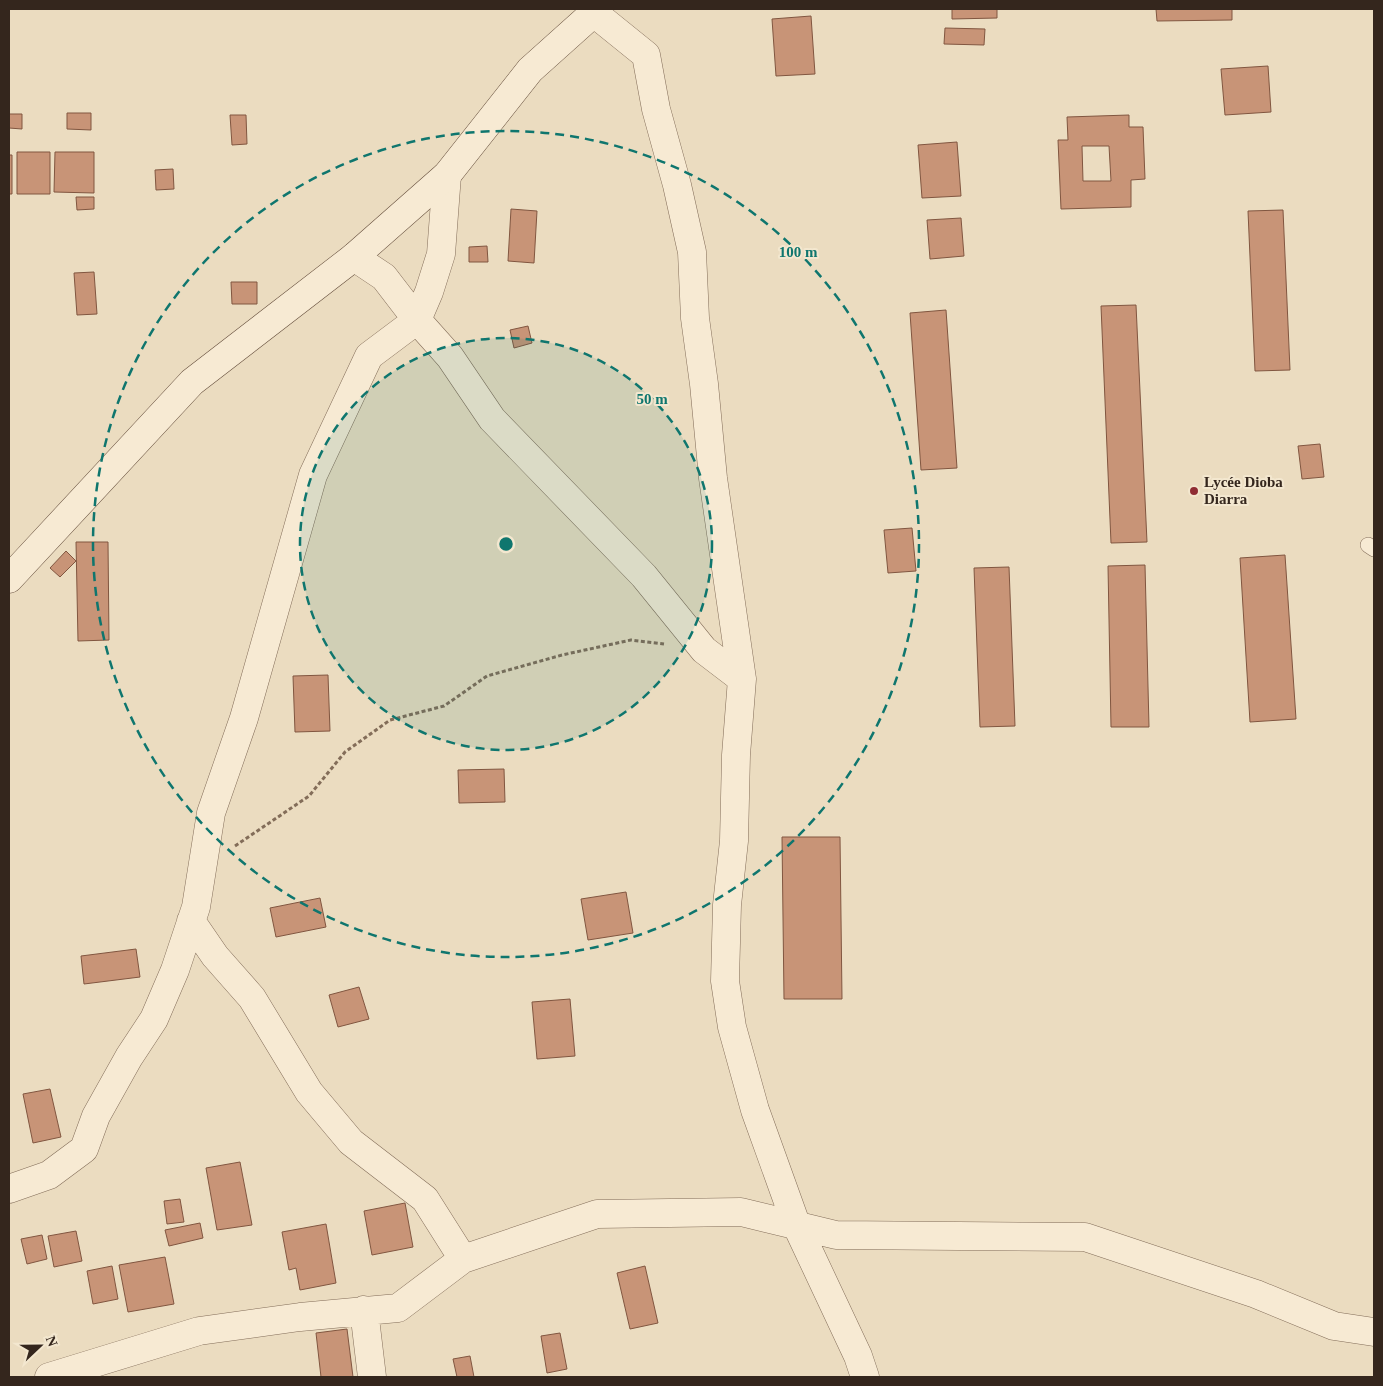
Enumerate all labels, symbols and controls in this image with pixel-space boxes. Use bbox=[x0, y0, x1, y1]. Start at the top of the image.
text: 100 m bbox=[779, 244, 818, 260]
text: 50 m bbox=[636, 391, 668, 407]
place label: Lycée Dioba Diarra bbox=[1204, 474, 1283, 507]
marker: Lycée Dioba Diarra bbox=[1188, 485, 1200, 497]
centre of rings bbox=[497, 535, 515, 553]
north arrow bbox=[15, 1321, 65, 1371]
text: N bbox=[43, 1334, 60, 1349]

